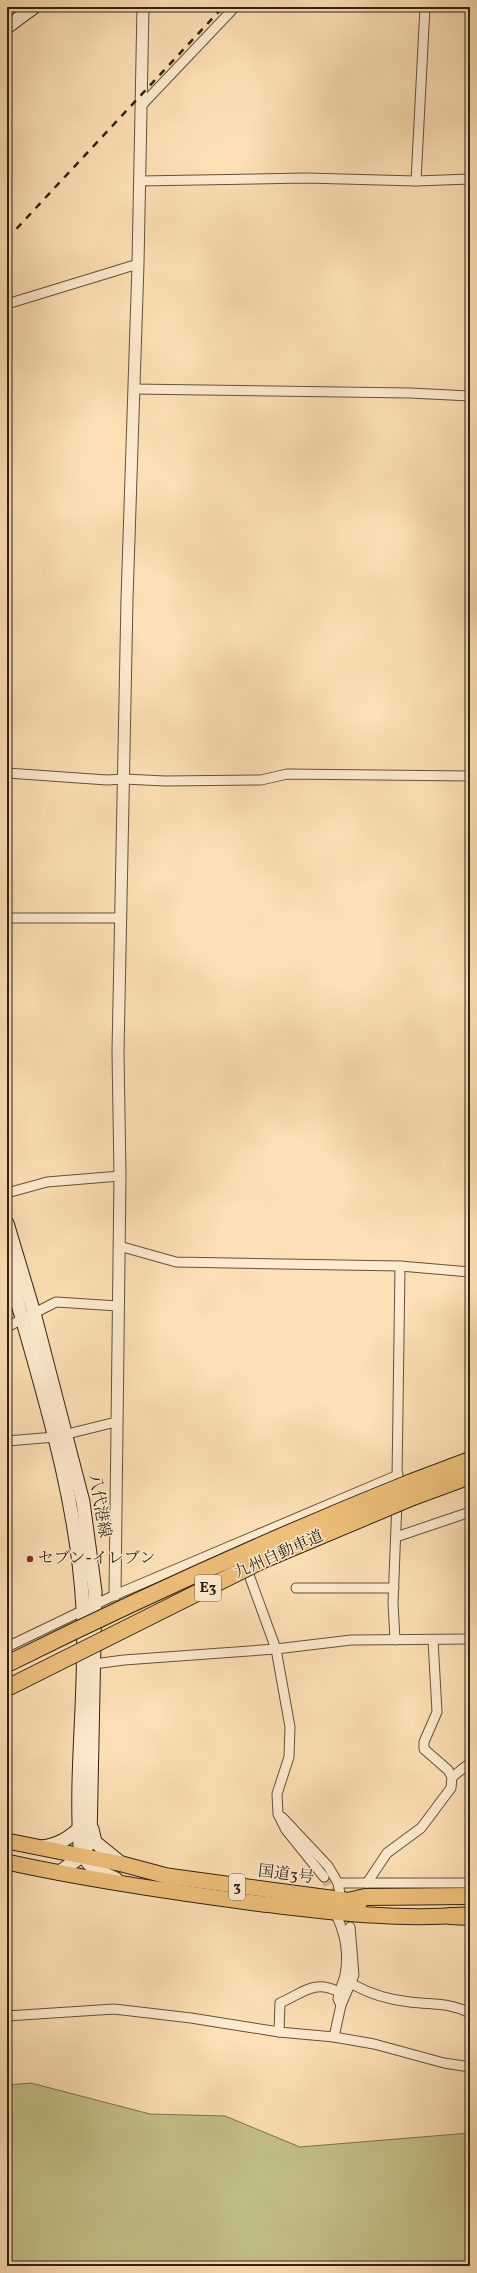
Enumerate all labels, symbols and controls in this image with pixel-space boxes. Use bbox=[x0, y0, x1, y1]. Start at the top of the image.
street label: 八代港線 bbox=[83, 1473, 115, 1539]
street label: 九州自動車道 bbox=[231, 1525, 327, 1585]
place label: セブン-イレブン bbox=[38, 1548, 155, 1570]
marker: セブン-イレブン bbox=[25, 1554, 35, 1564]
road number: E3 bbox=[195, 1575, 221, 1601]
street label: 国道3号 bbox=[257, 1861, 315, 1889]
road number: 3 bbox=[229, 1874, 245, 1900]

